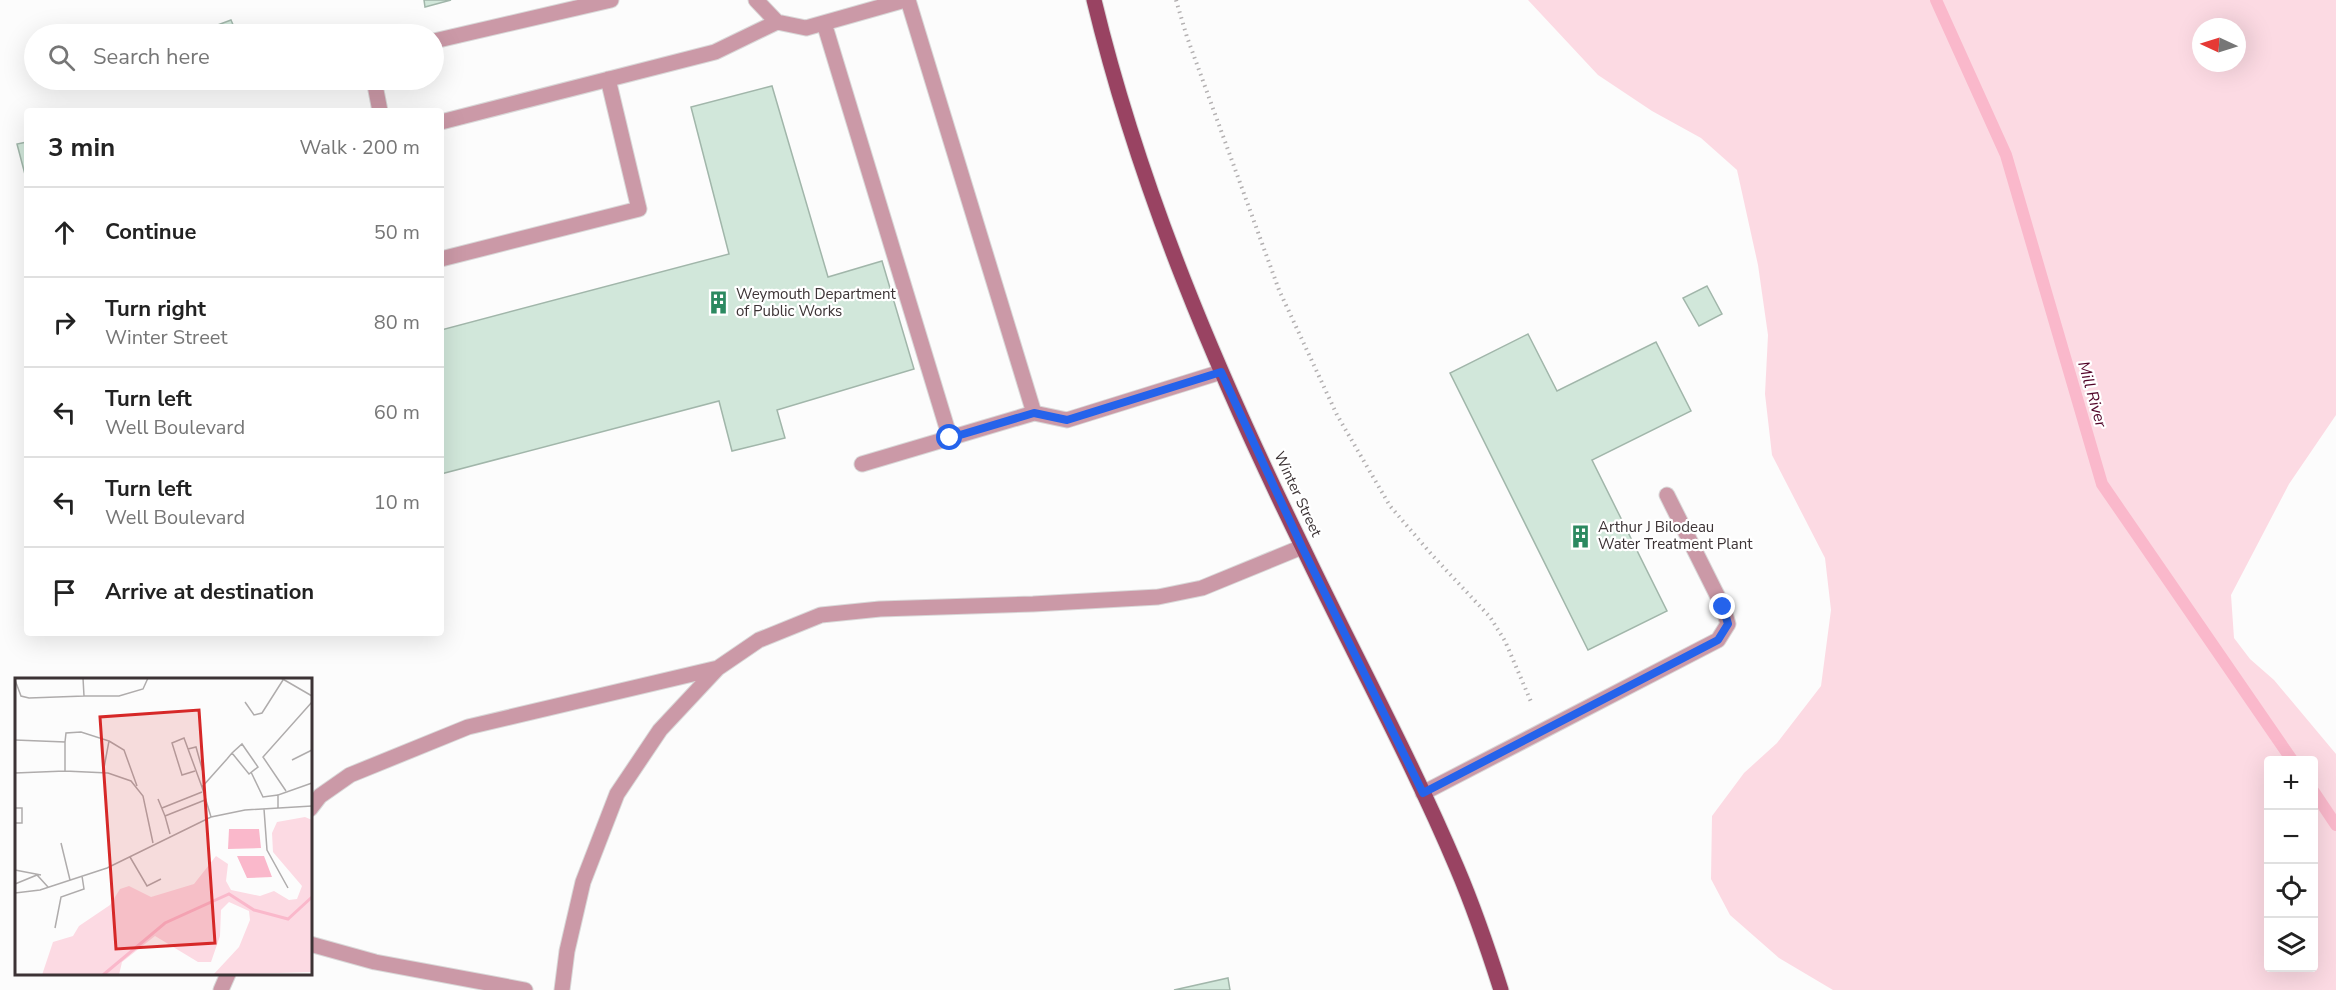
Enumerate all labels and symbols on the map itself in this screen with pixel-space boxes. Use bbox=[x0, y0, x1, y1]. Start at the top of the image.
north arrow bbox=[2192, 18, 2246, 72]
place label: Weymouth Department of Public Works bbox=[736, 284, 897, 321]
building icon: Weymouth Department of Public Works bbox=[705, 290, 731, 316]
water label: Mill River bbox=[2072, 359, 2112, 431]
route start bbox=[936, 424, 962, 450]
street label: Winter Street bbox=[1270, 448, 1327, 541]
place label: Arthur J Bilodeau Water Treatment Plant bbox=[1598, 517, 1753, 554]
building icon: Arthur J Bilodeau Water Treatment Plant bbox=[1567, 523, 1593, 549]
route end bbox=[1709, 593, 1735, 619]
inset map bbox=[15, 678, 312, 975]

